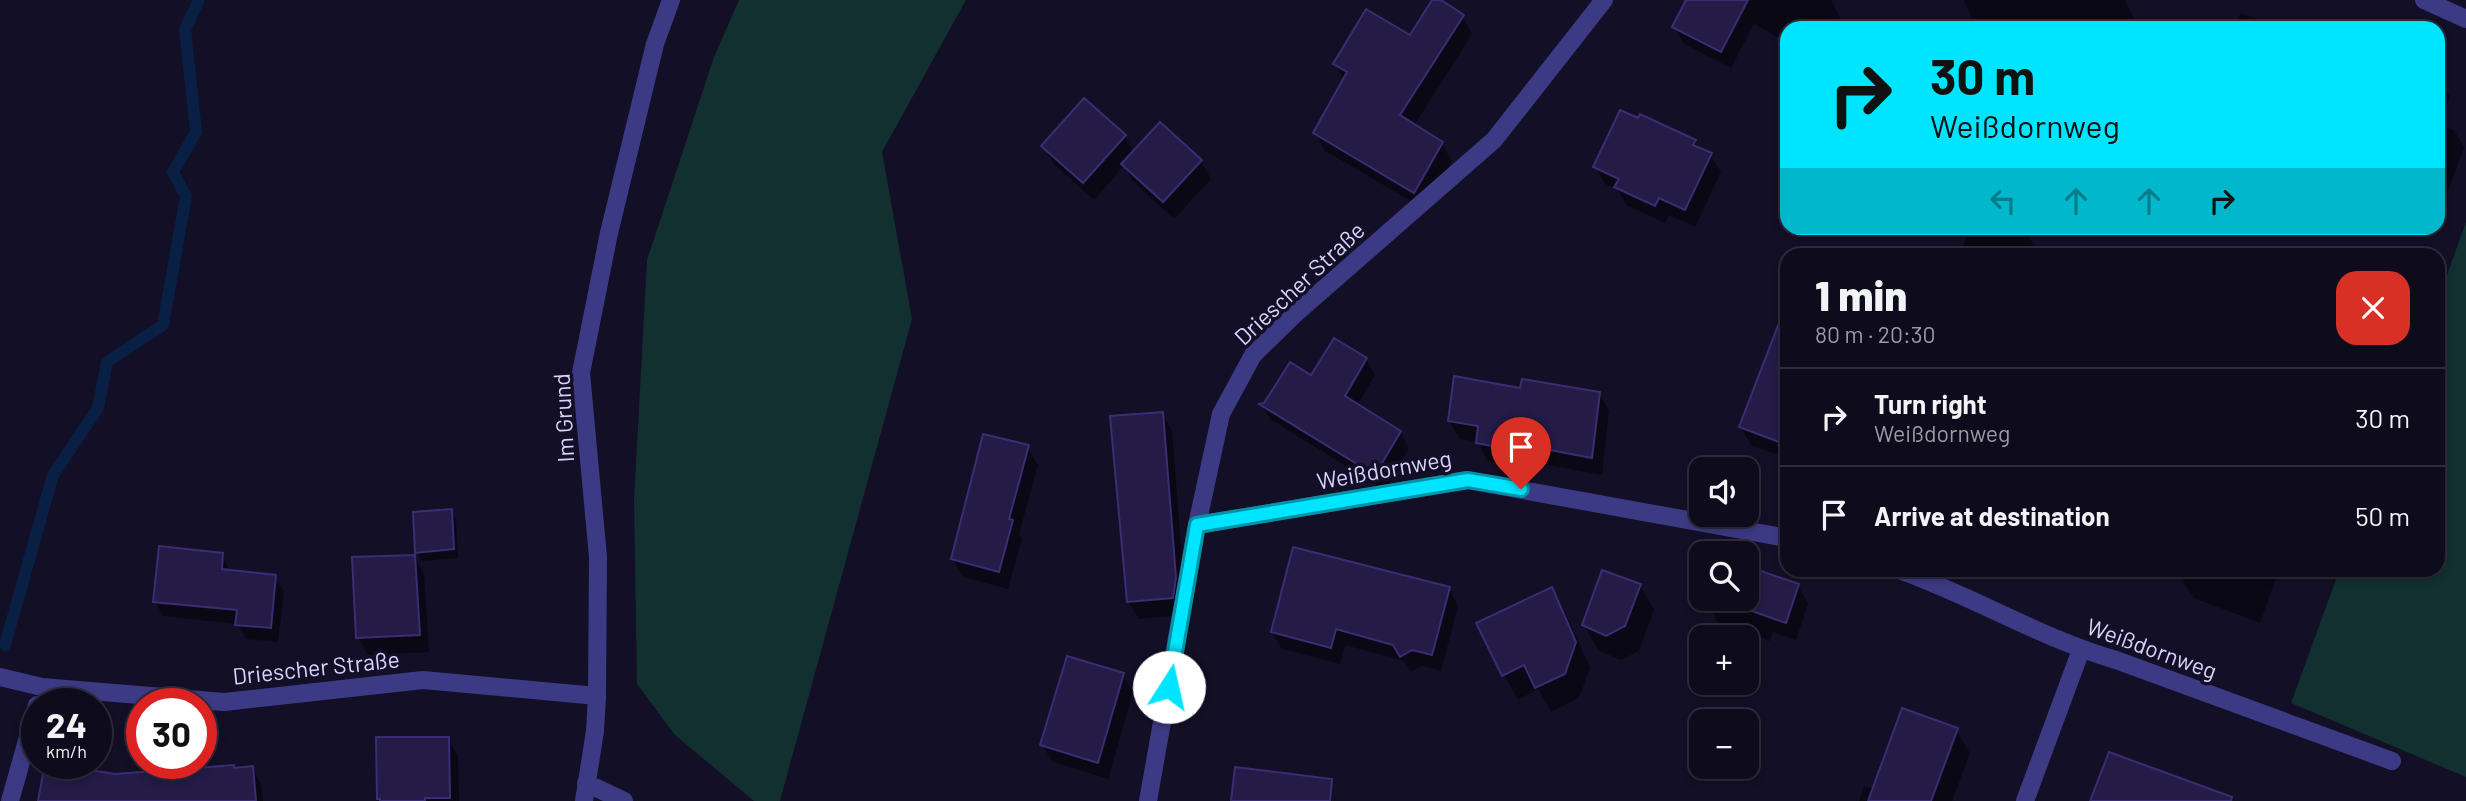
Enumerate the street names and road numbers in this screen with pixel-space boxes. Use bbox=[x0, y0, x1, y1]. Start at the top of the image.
street label: Driescher Straße bbox=[1228, 215, 1370, 351]
street label: Im Grund bbox=[547, 373, 579, 463]
street label: Weißdornweg bbox=[1314, 443, 1454, 495]
street label: Weißdornweg bbox=[2083, 612, 2221, 684]
street label: Driescher Straße bbox=[231, 644, 401, 690]

